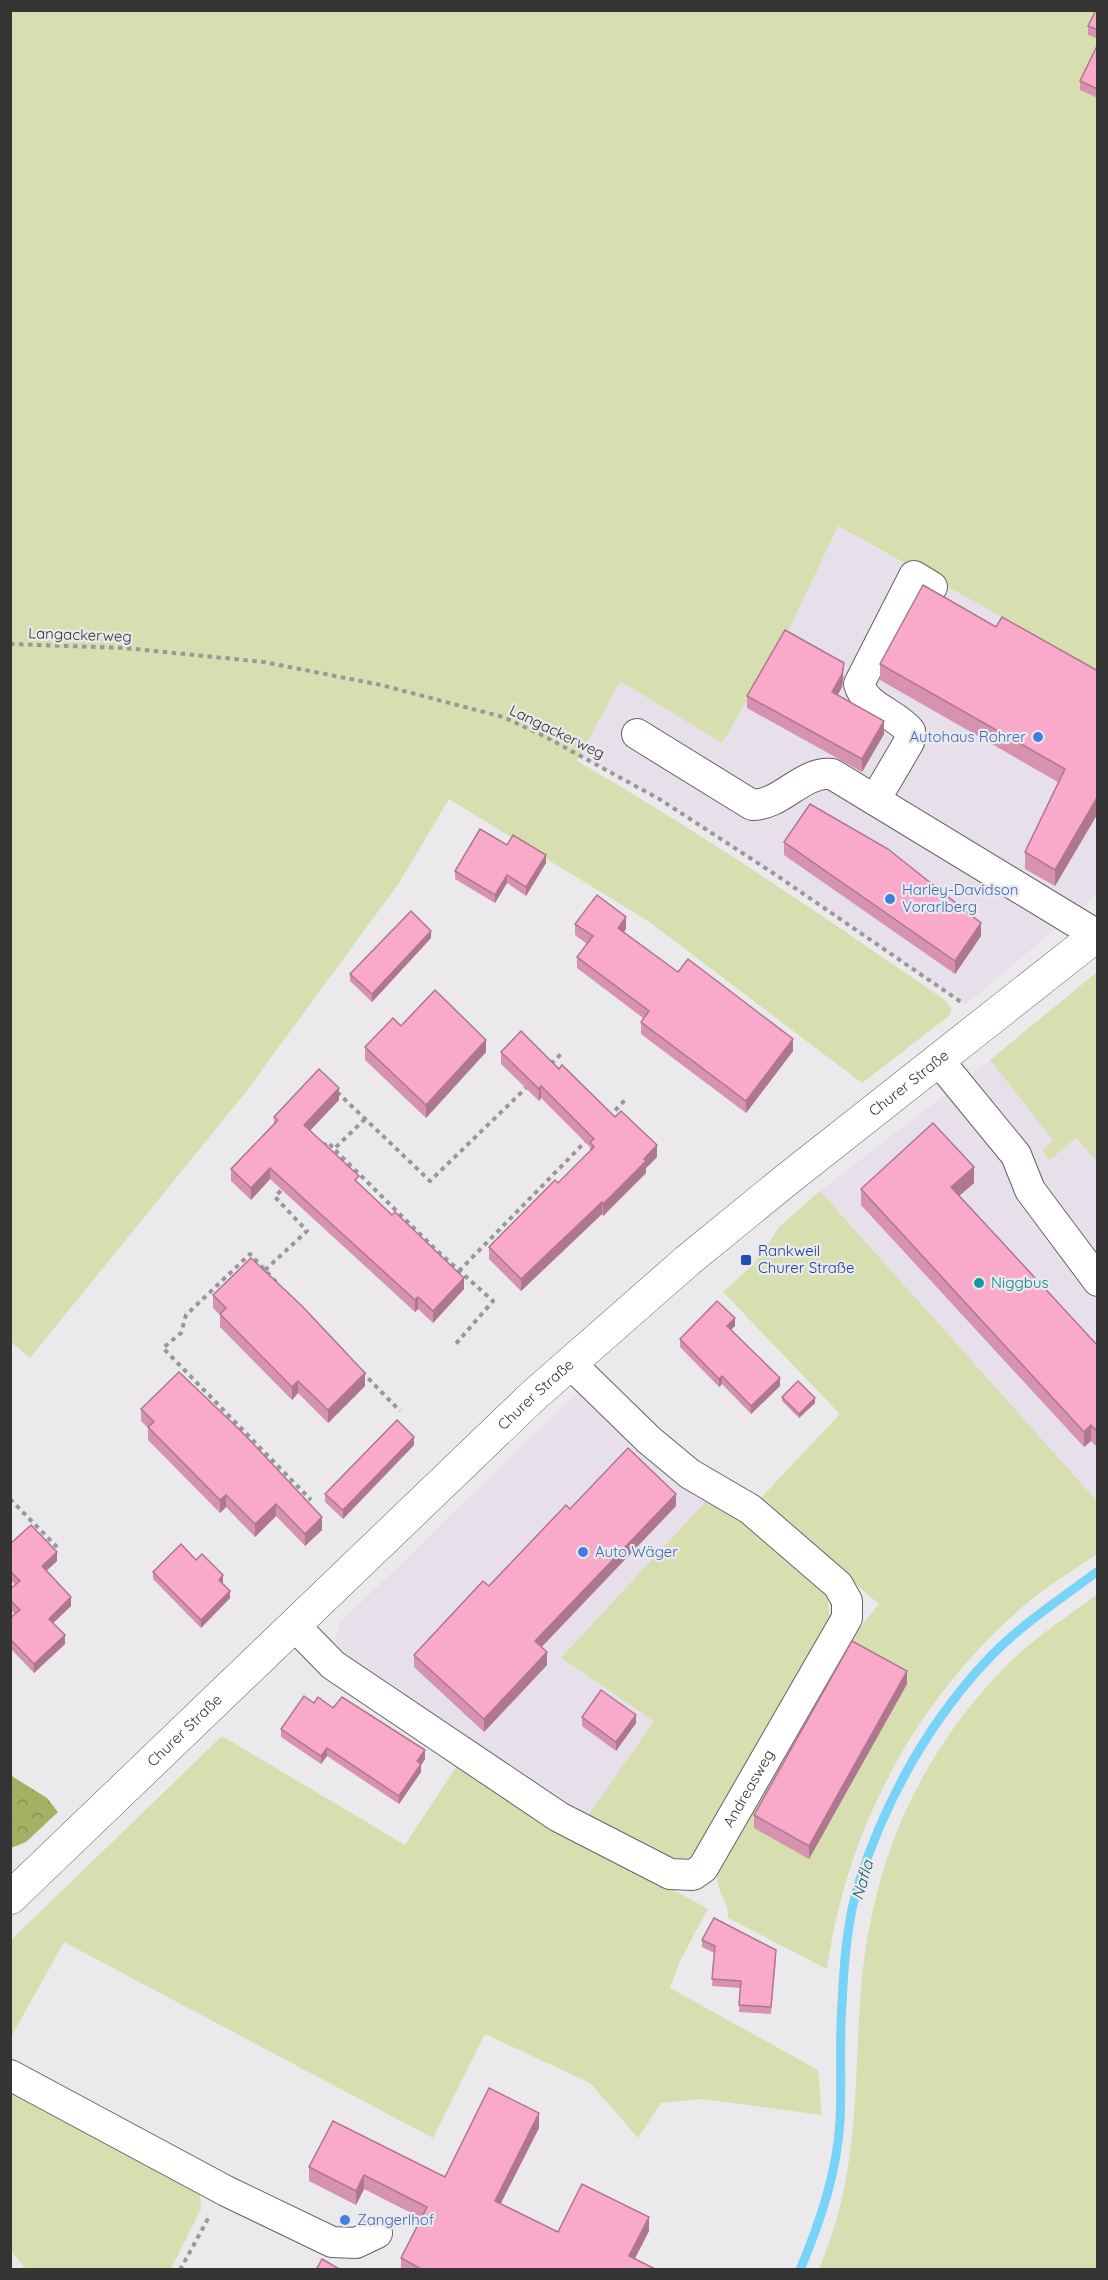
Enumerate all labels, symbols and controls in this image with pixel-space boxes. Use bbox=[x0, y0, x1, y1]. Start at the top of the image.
street label: Langackerweg bbox=[28, 623, 132, 646]
street label: Langackerweg bbox=[506, 700, 608, 763]
place label: Autohaus Rohrer bbox=[909, 727, 1026, 746]
marker: Autohaus Rohrer bbox=[1031, 730, 1045, 744]
place label: Harley-Davidson Vorarlberg bbox=[902, 880, 1018, 916]
marker: Harley-Davidson Vorarlberg bbox=[883, 892, 897, 906]
street label: Churer Straße bbox=[865, 1046, 952, 1120]
place label: Rankweil Churer Straße bbox=[758, 1241, 854, 1277]
marker: Rankweil Churer Straße bbox=[739, 1253, 753, 1267]
place label: Niggbus bbox=[991, 1273, 1049, 1292]
marker: Niggbus bbox=[972, 1276, 986, 1290]
street label: Churer Straße bbox=[493, 1355, 578, 1434]
place label: Auto Wäger bbox=[595, 1542, 678, 1561]
marker: Auto Wäger bbox=[576, 1545, 590, 1559]
street label: Churer Straße bbox=[143, 1690, 226, 1770]
street label: Andreasweg bbox=[719, 1746, 778, 1831]
water label: Nafla bbox=[847, 1857, 878, 1902]
place label: Zangerlhof bbox=[357, 2210, 435, 2229]
marker: Zangerlhof bbox=[338, 2213, 352, 2227]

